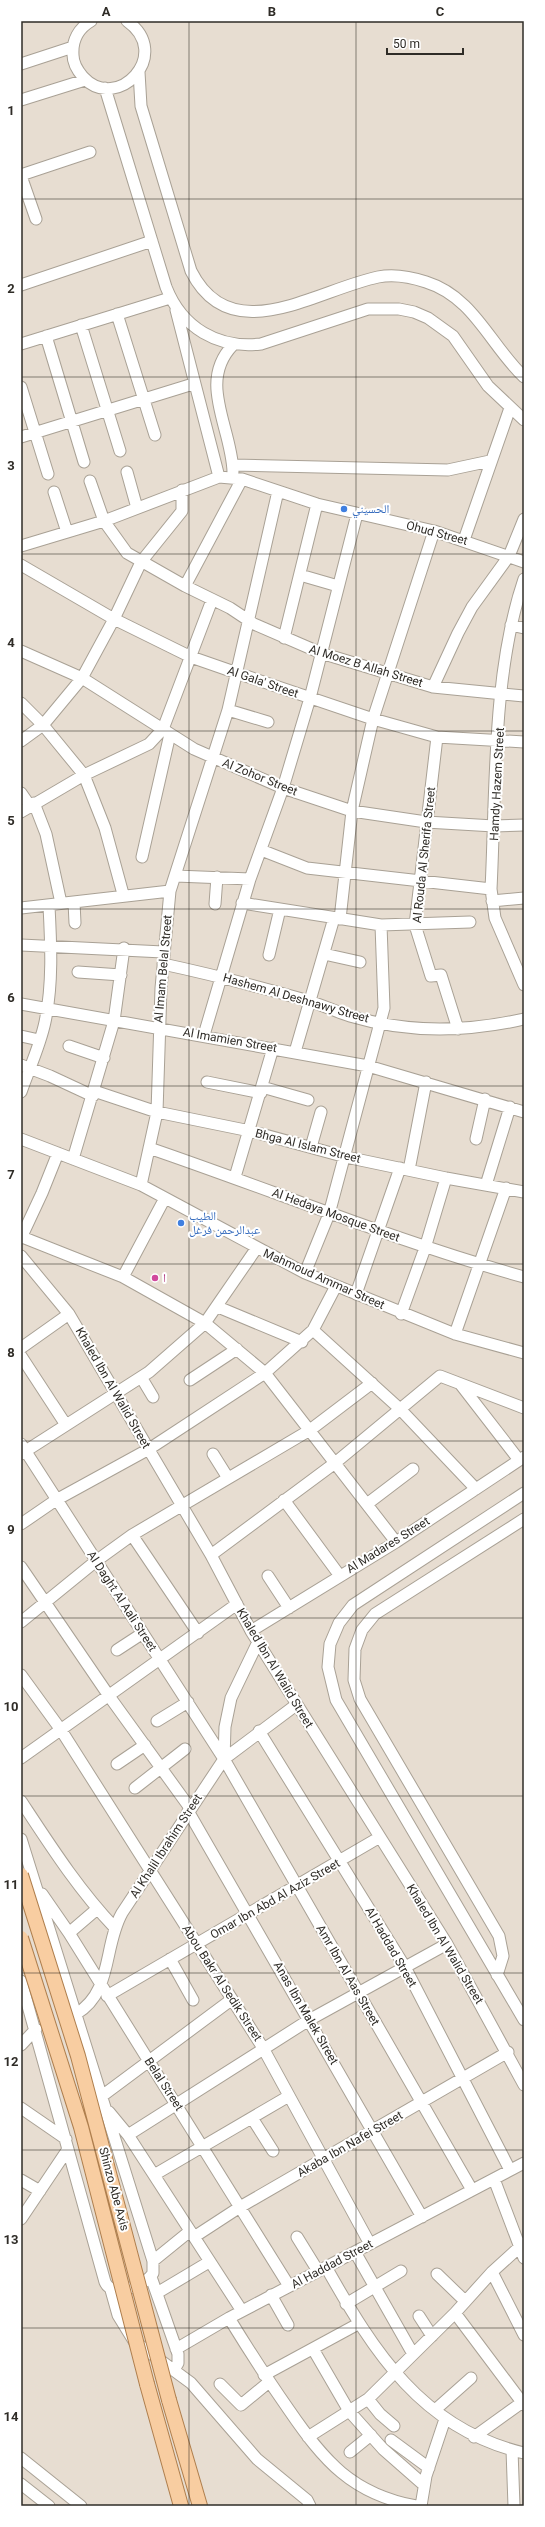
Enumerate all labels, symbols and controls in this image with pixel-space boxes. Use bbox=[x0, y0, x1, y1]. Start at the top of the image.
text: A bbox=[102, 4, 111, 19]
text: B bbox=[268, 4, 276, 19]
text: C bbox=[436, 4, 445, 19]
scale bar bbox=[387, 30, 463, 56]
text: 50 m bbox=[393, 37, 420, 51]
text: 1 bbox=[7, 103, 15, 118]
text: 2 bbox=[7, 281, 15, 296]
text: 3 bbox=[7, 458, 15, 473]
place label: الحسيني bbox=[352, 502, 390, 519]
marker: الحسيني bbox=[339, 504, 349, 514]
street label: Ohud Street bbox=[405, 518, 469, 548]
text: 4 bbox=[7, 635, 15, 650]
street label: Al Moez B Allah Street bbox=[307, 642, 425, 690]
street label: Al Gala' Street bbox=[226, 663, 300, 701]
street label: Hamdy Hazem Street bbox=[487, 727, 507, 841]
street label: Al Zohor Street bbox=[220, 756, 300, 798]
street label: Al Rouda Al Sherifa Street bbox=[410, 786, 438, 924]
text: 5 bbox=[7, 813, 15, 828]
street label: Al Imam Belal Street bbox=[151, 914, 175, 1024]
street label: Hashem Al Deshnawy Street bbox=[221, 970, 371, 1026]
text: 6 bbox=[7, 990, 15, 1005]
street label: Al Imamien Street bbox=[182, 1025, 278, 1055]
street label: Bhga Al Islam Street bbox=[254, 1126, 362, 1166]
text: 7 bbox=[7, 1167, 15, 1182]
street label: Al Hedaya Mosque Street bbox=[270, 1185, 402, 1245]
place label: الطيب عبدالرحمن فرغل bbox=[189, 1209, 260, 1237]
marker: الطيب عبدالرحمن فرغل bbox=[176, 1218, 186, 1228]
street label: Mahmoud Ammar Street bbox=[261, 1246, 387, 1312]
place label: ا bbox=[163, 1271, 166, 1285]
marker: ا bbox=[150, 1273, 160, 1283]
street label: Khaled Ibn Al Walid Street bbox=[73, 1325, 153, 1451]
text: 8 bbox=[7, 1345, 15, 1360]
street label: Al Madares Street bbox=[344, 1514, 432, 1576]
text: 9 bbox=[7, 1522, 15, 1537]
street label: Al Daght Al Aali Street bbox=[84, 1548, 160, 1654]
street label: Khaled Ibn Al Walid Street bbox=[234, 1606, 316, 1730]
text: 10 bbox=[4, 1699, 18, 1714]
street label: Al Khalil Ibrahim Street bbox=[127, 1791, 205, 1901]
street label: Omar Ibn Abd Al Aziz Street bbox=[208, 1856, 342, 1942]
text: 11 bbox=[4, 1877, 18, 1892]
street label: Khaled Ibn Al Walid Street bbox=[404, 1882, 486, 2006]
street label: Al Haddad Street bbox=[362, 1904, 420, 1990]
street label: Abou Bakr Al Sedik Street bbox=[179, 1922, 265, 2044]
street label: Amr Ibn Al Aas Street bbox=[313, 1922, 383, 2028]
street label: Anas Ibn Malek Street bbox=[271, 1959, 341, 2067]
text: 12 bbox=[4, 2054, 18, 2069]
street label: Belal Street bbox=[142, 2055, 186, 2113]
street label: Akaba Ibn Nafei Street bbox=[295, 2108, 405, 2180]
street label: Shinzo Abe Axis bbox=[96, 2146, 132, 2232]
text: 13 bbox=[4, 2232, 18, 2247]
street label: Al Haddad Street bbox=[289, 2237, 375, 2291]
text: 14 bbox=[4, 2409, 19, 2424]

